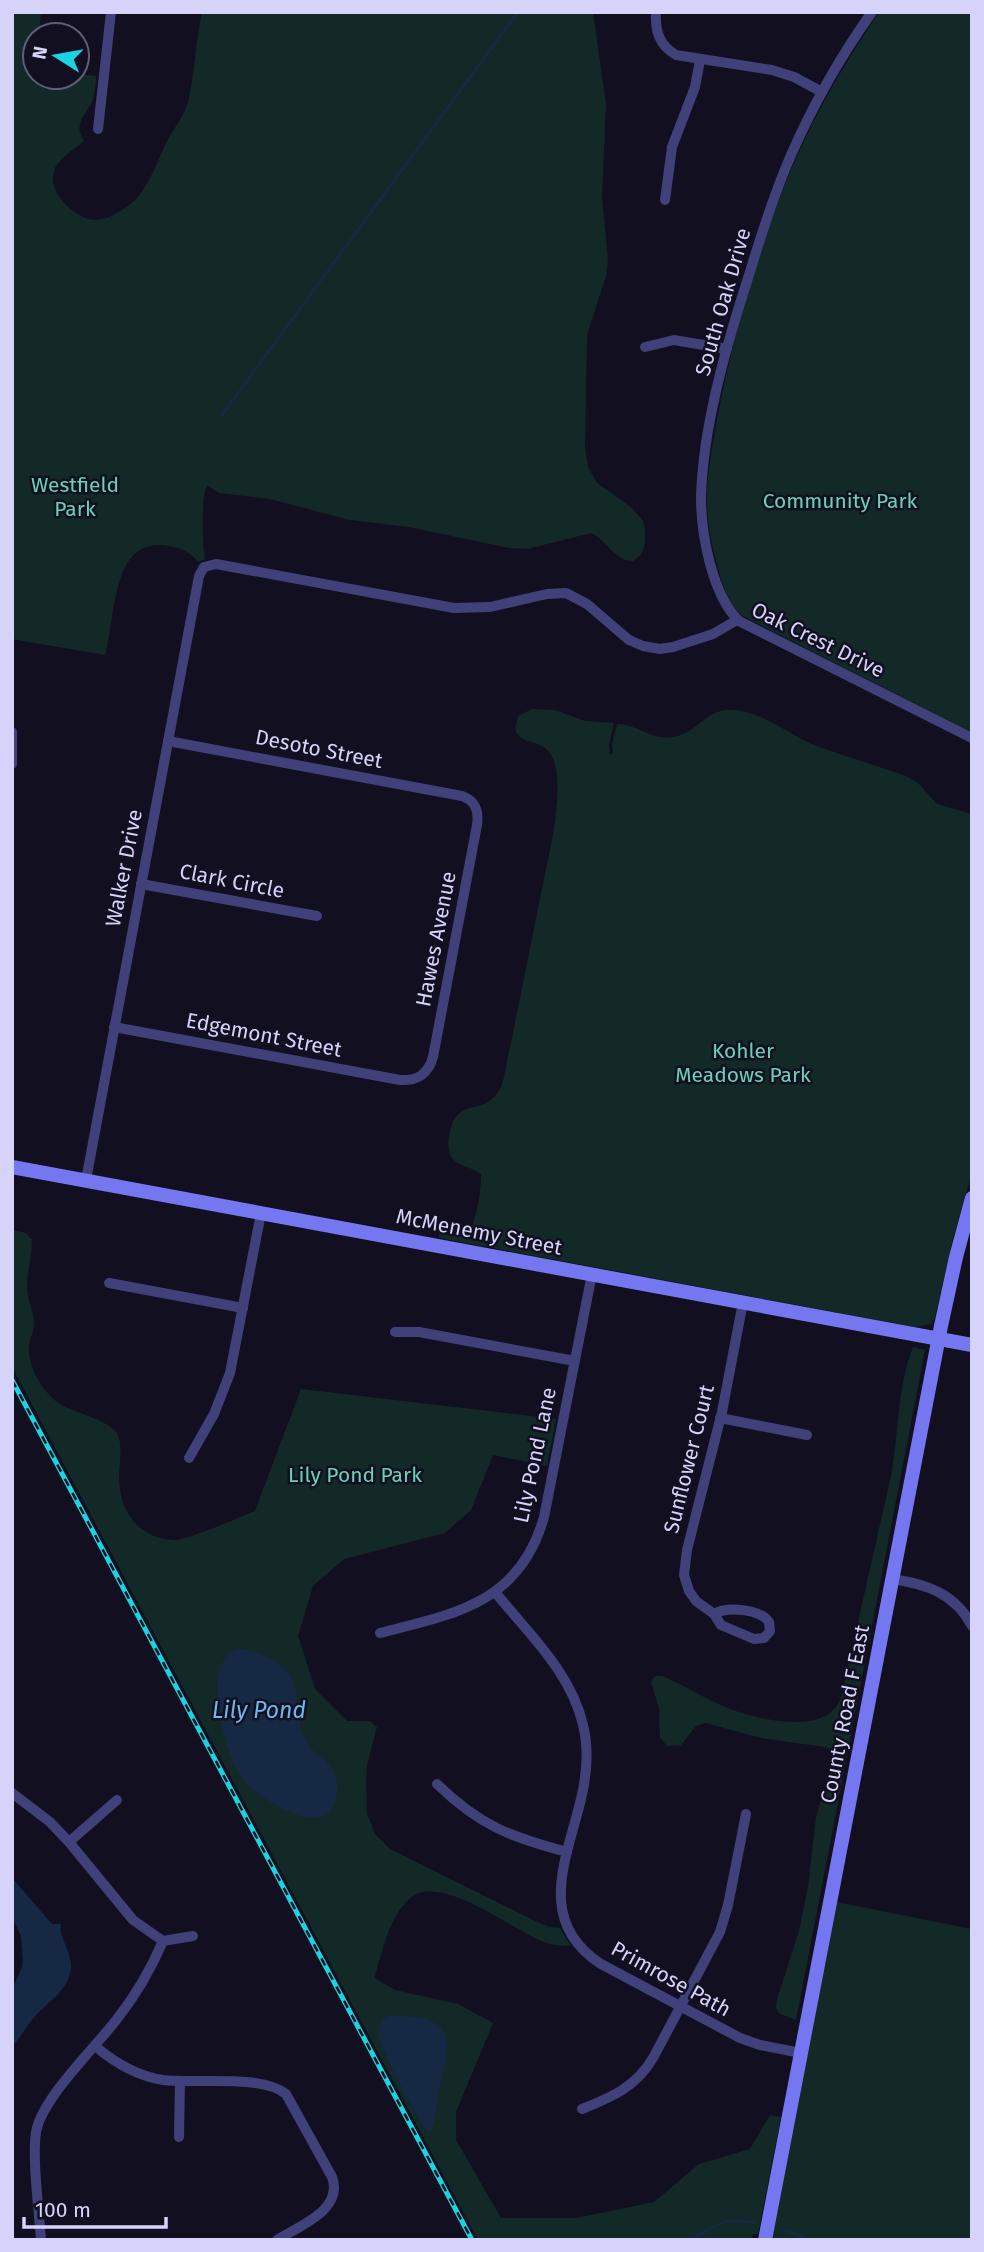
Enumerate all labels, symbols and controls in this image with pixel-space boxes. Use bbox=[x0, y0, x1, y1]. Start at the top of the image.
north arrow bbox=[21, 21, 91, 91]
text: N bbox=[27, 44, 52, 61]
street label: South Oak Drive bbox=[689, 225, 757, 379]
park label: Westfield Park bbox=[31, 472, 119, 522]
park label: Community Park bbox=[763, 488, 918, 514]
street label: Oak Crest Drive bbox=[747, 597, 889, 683]
street label: Desoto Street bbox=[253, 724, 385, 774]
street label: Walker Drive bbox=[100, 807, 148, 929]
street label: Clark Circle bbox=[177, 858, 287, 904]
street label: Hawes Avenue bbox=[410, 869, 462, 1009]
street label: Edgemont Street bbox=[184, 1007, 344, 1063]
park label: Kohler Meadows Park bbox=[675, 1038, 811, 1088]
street label: McMenemy Street bbox=[394, 1203, 565, 1261]
street label: Sunflower Court bbox=[658, 1382, 720, 1536]
street label: Lily Pond Lane bbox=[508, 1385, 562, 1525]
park label: Lily Pond Park bbox=[288, 1462, 422, 1488]
street label: County Road F East bbox=[815, 1622, 875, 1805]
water label: Lily Pond bbox=[212, 1696, 306, 1724]
street label: Primrose Path bbox=[607, 1935, 735, 2023]
scale bar bbox=[24, 2186, 166, 2230]
text: 100 m bbox=[35, 2197, 91, 2223]

